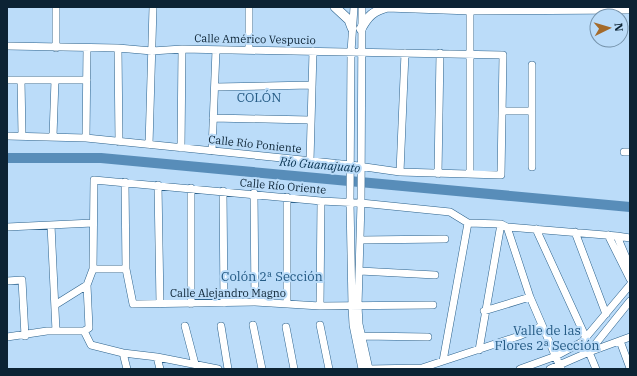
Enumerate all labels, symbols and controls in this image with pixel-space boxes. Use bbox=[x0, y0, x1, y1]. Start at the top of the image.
north arrow bbox=[589, 8, 629, 48]
text: N bbox=[612, 22, 626, 32]
street label: Calle Américo Vespucio bbox=[194, 31, 316, 47]
district label: COLÓN bbox=[237, 89, 281, 106]
street label: Calle Río Poniente bbox=[208, 132, 302, 156]
water label: Río Guanajuato bbox=[278, 153, 361, 176]
street label: Calle Río Oriente bbox=[239, 175, 327, 197]
district label: Colón 2ª Sección bbox=[221, 268, 323, 285]
street label: Calle Alejandro Magno bbox=[170, 286, 286, 300]
district label: Valle de las Flores 2ª Sección bbox=[494, 322, 600, 354]

